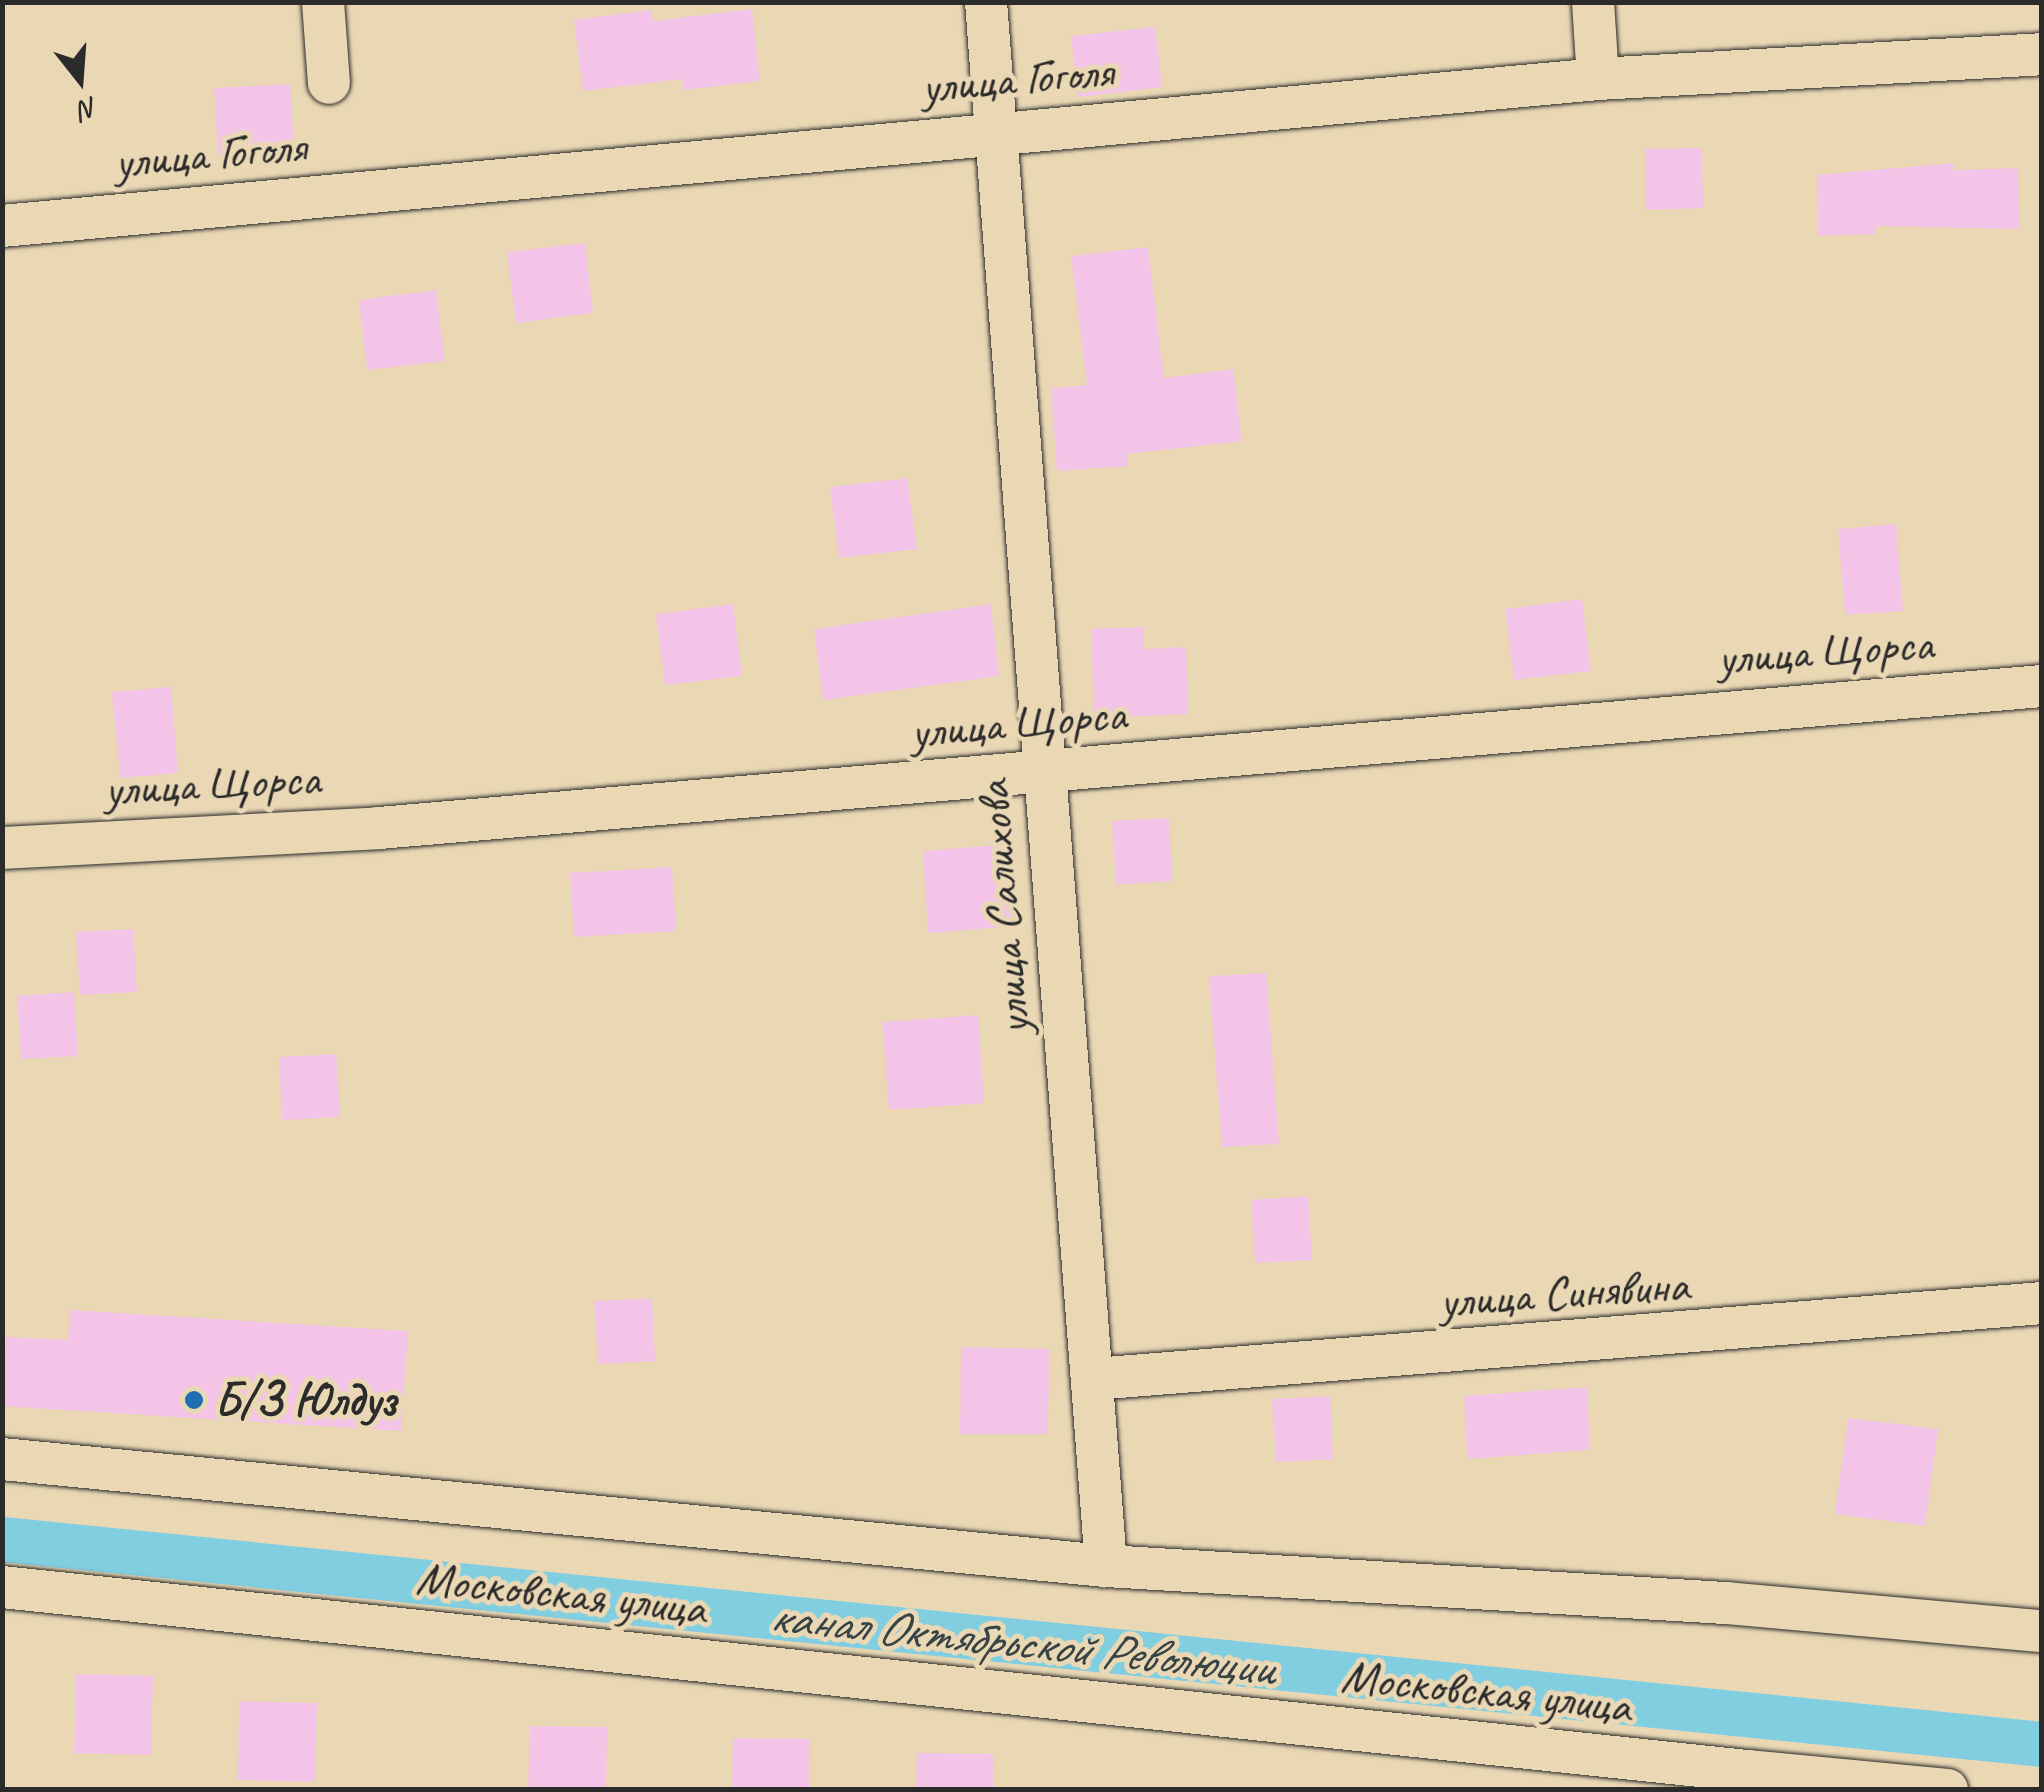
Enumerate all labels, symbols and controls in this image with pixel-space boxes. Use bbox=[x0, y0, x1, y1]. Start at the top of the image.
north arrow bbox=[30, 30, 130, 130]
street label: улица Гоголя bbox=[920, 42, 1114, 116]
text: N bbox=[76, 90, 102, 128]
street label: улица Гоголя bbox=[113, 117, 307, 191]
street label: улица Щорса bbox=[1715, 615, 1935, 687]
street label: улица Щорса bbox=[908, 685, 1128, 761]
street label: улица Щорса bbox=[103, 750, 321, 818]
street label: улица Салихова bbox=[963, 778, 1043, 1038]
street label: улица Синявина bbox=[1437, 1256, 1691, 1330]
place label: Б/З Юлдуз bbox=[214, 1371, 396, 1429]
marker: Б/З Юлдуз bbox=[183, 1389, 205, 1411]
street label: Московская улица bbox=[412, 1549, 710, 1637]
water label: канал Октябрьской Революции bbox=[766, 1586, 1278, 1698]
street label: Московская улица bbox=[1337, 1647, 1635, 1735]

